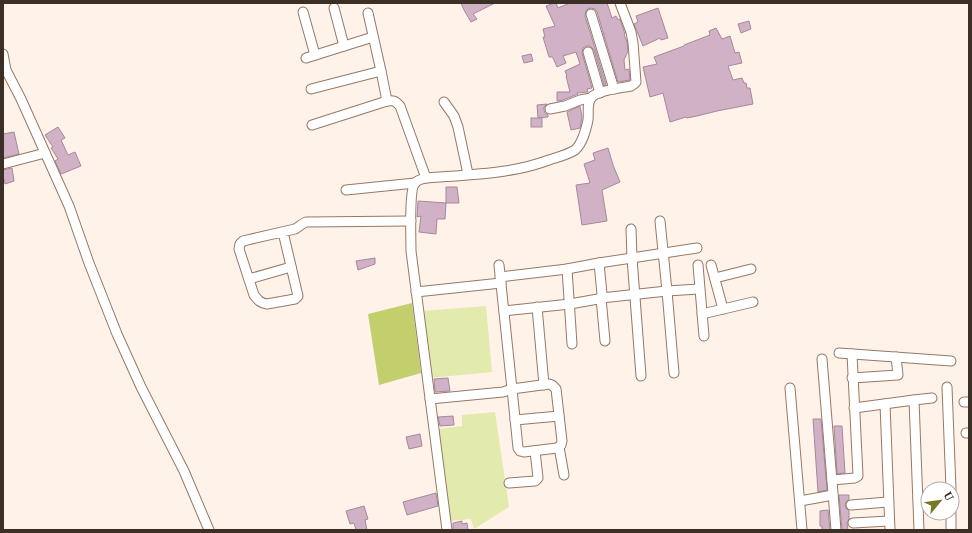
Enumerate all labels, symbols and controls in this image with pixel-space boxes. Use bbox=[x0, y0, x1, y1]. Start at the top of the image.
north arrow bbox=[920, 481, 960, 521]
text: U bbox=[941, 489, 958, 504]

